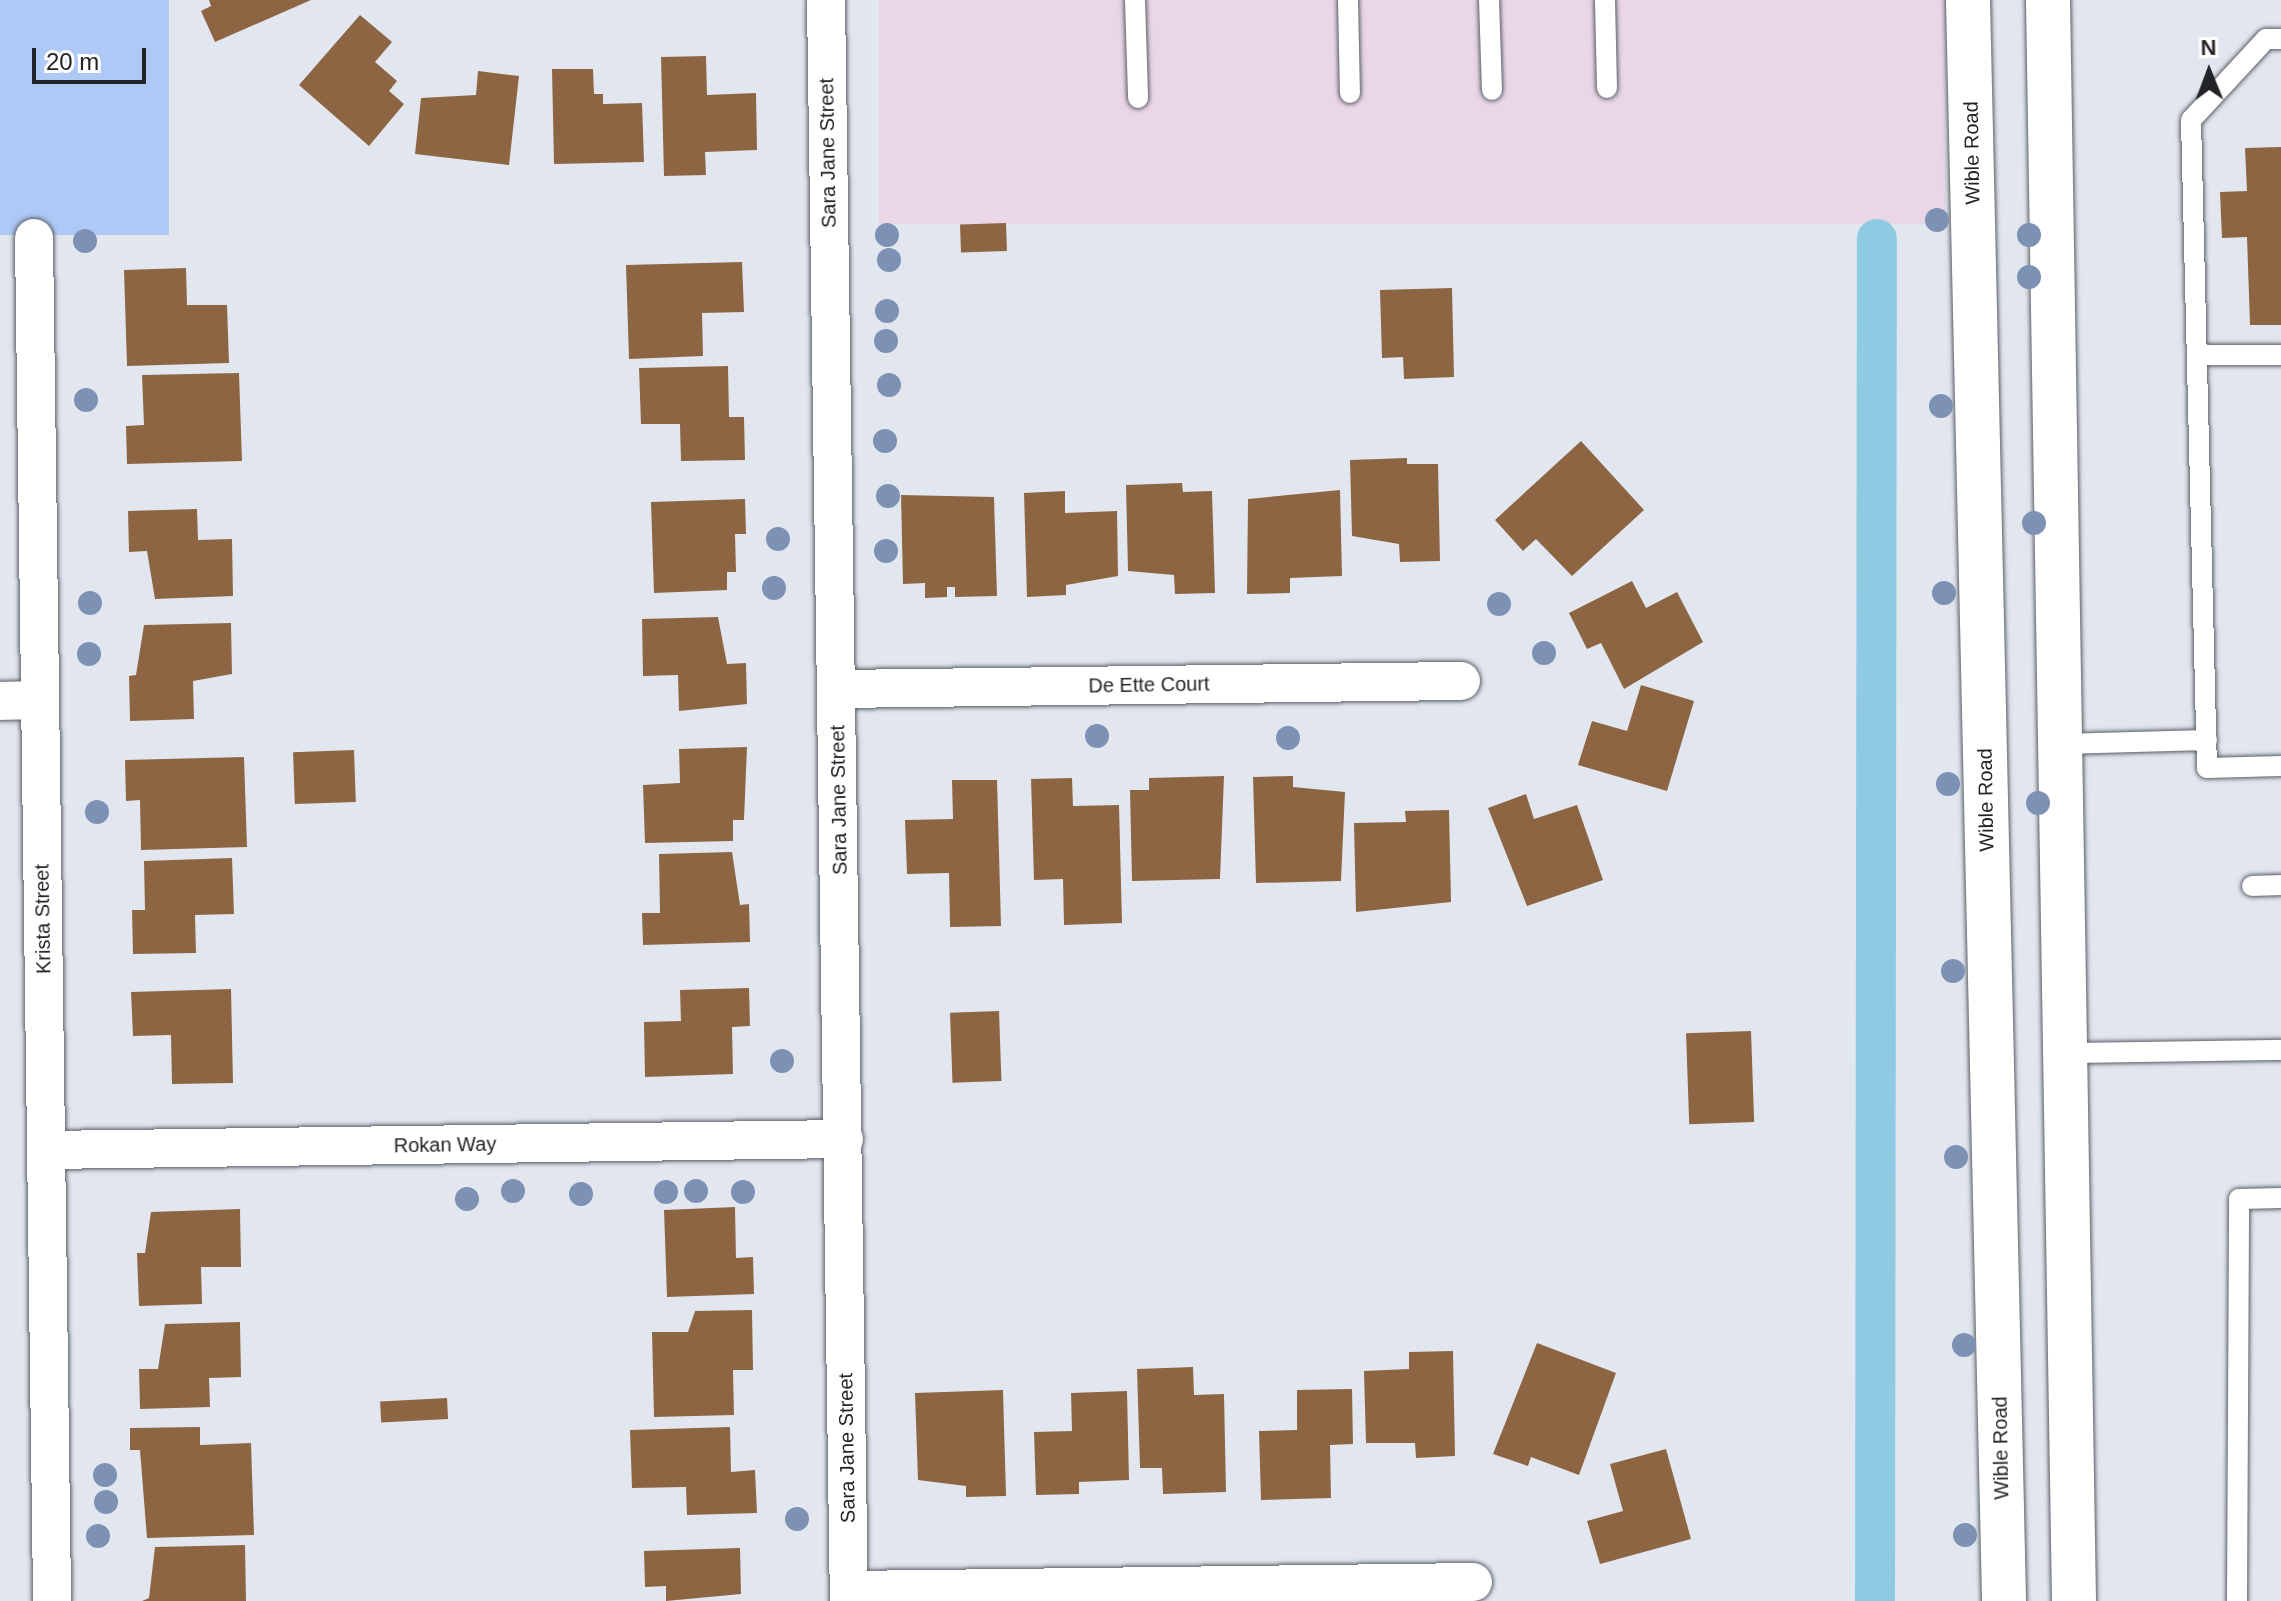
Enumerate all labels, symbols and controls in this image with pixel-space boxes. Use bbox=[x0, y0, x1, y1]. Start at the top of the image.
scale bar bbox=[36, 32, 150, 82]
north arrow bbox=[2169, 32, 2249, 112]
text: N bbox=[2200, 35, 2217, 60]
text: 20 m bbox=[46, 48, 99, 75]
street label: Sara Jane Street bbox=[815, 78, 841, 228]
street label: Wible Road bbox=[1959, 101, 1985, 205]
street label: De Ette Court bbox=[1088, 672, 1210, 698]
street label: Sara Jane Street bbox=[826, 725, 852, 875]
street label: Wible Road bbox=[1973, 748, 1999, 852]
street label: Krista Street bbox=[30, 864, 56, 974]
street label: Rokan Way bbox=[393, 1132, 497, 1158]
street label: Sara Jane Street bbox=[834, 1373, 860, 1523]
street label: Wible Road bbox=[1988, 1396, 2014, 1500]

